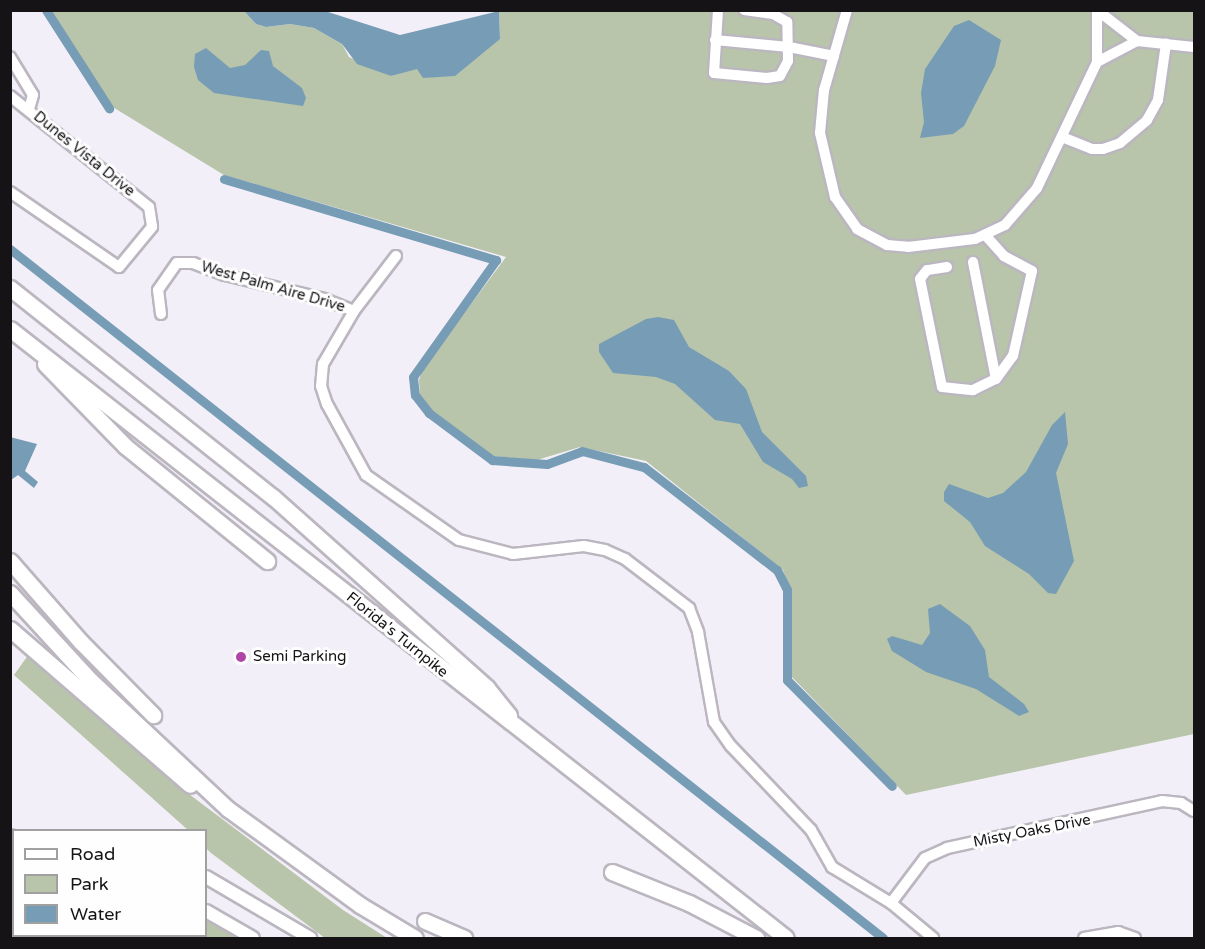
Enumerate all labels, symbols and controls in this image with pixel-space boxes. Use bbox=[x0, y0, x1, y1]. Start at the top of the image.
street label: Dunes Vista Drive bbox=[30, 108, 138, 200]
street label: West Palm Aire Drive bbox=[199, 258, 347, 316]
street label: Florida's Turnpike bbox=[343, 588, 451, 682]
place label: Semi Parking bbox=[253, 648, 347, 666]
marker: Semi Parking bbox=[234, 650, 248, 664]
street label: Misty Oaks Drive bbox=[972, 811, 1092, 851]
legend bbox=[12, 829, 207, 937]
text: Road bbox=[70, 843, 115, 865]
text: Park bbox=[70, 873, 108, 895]
text: Water bbox=[70, 903, 121, 925]

